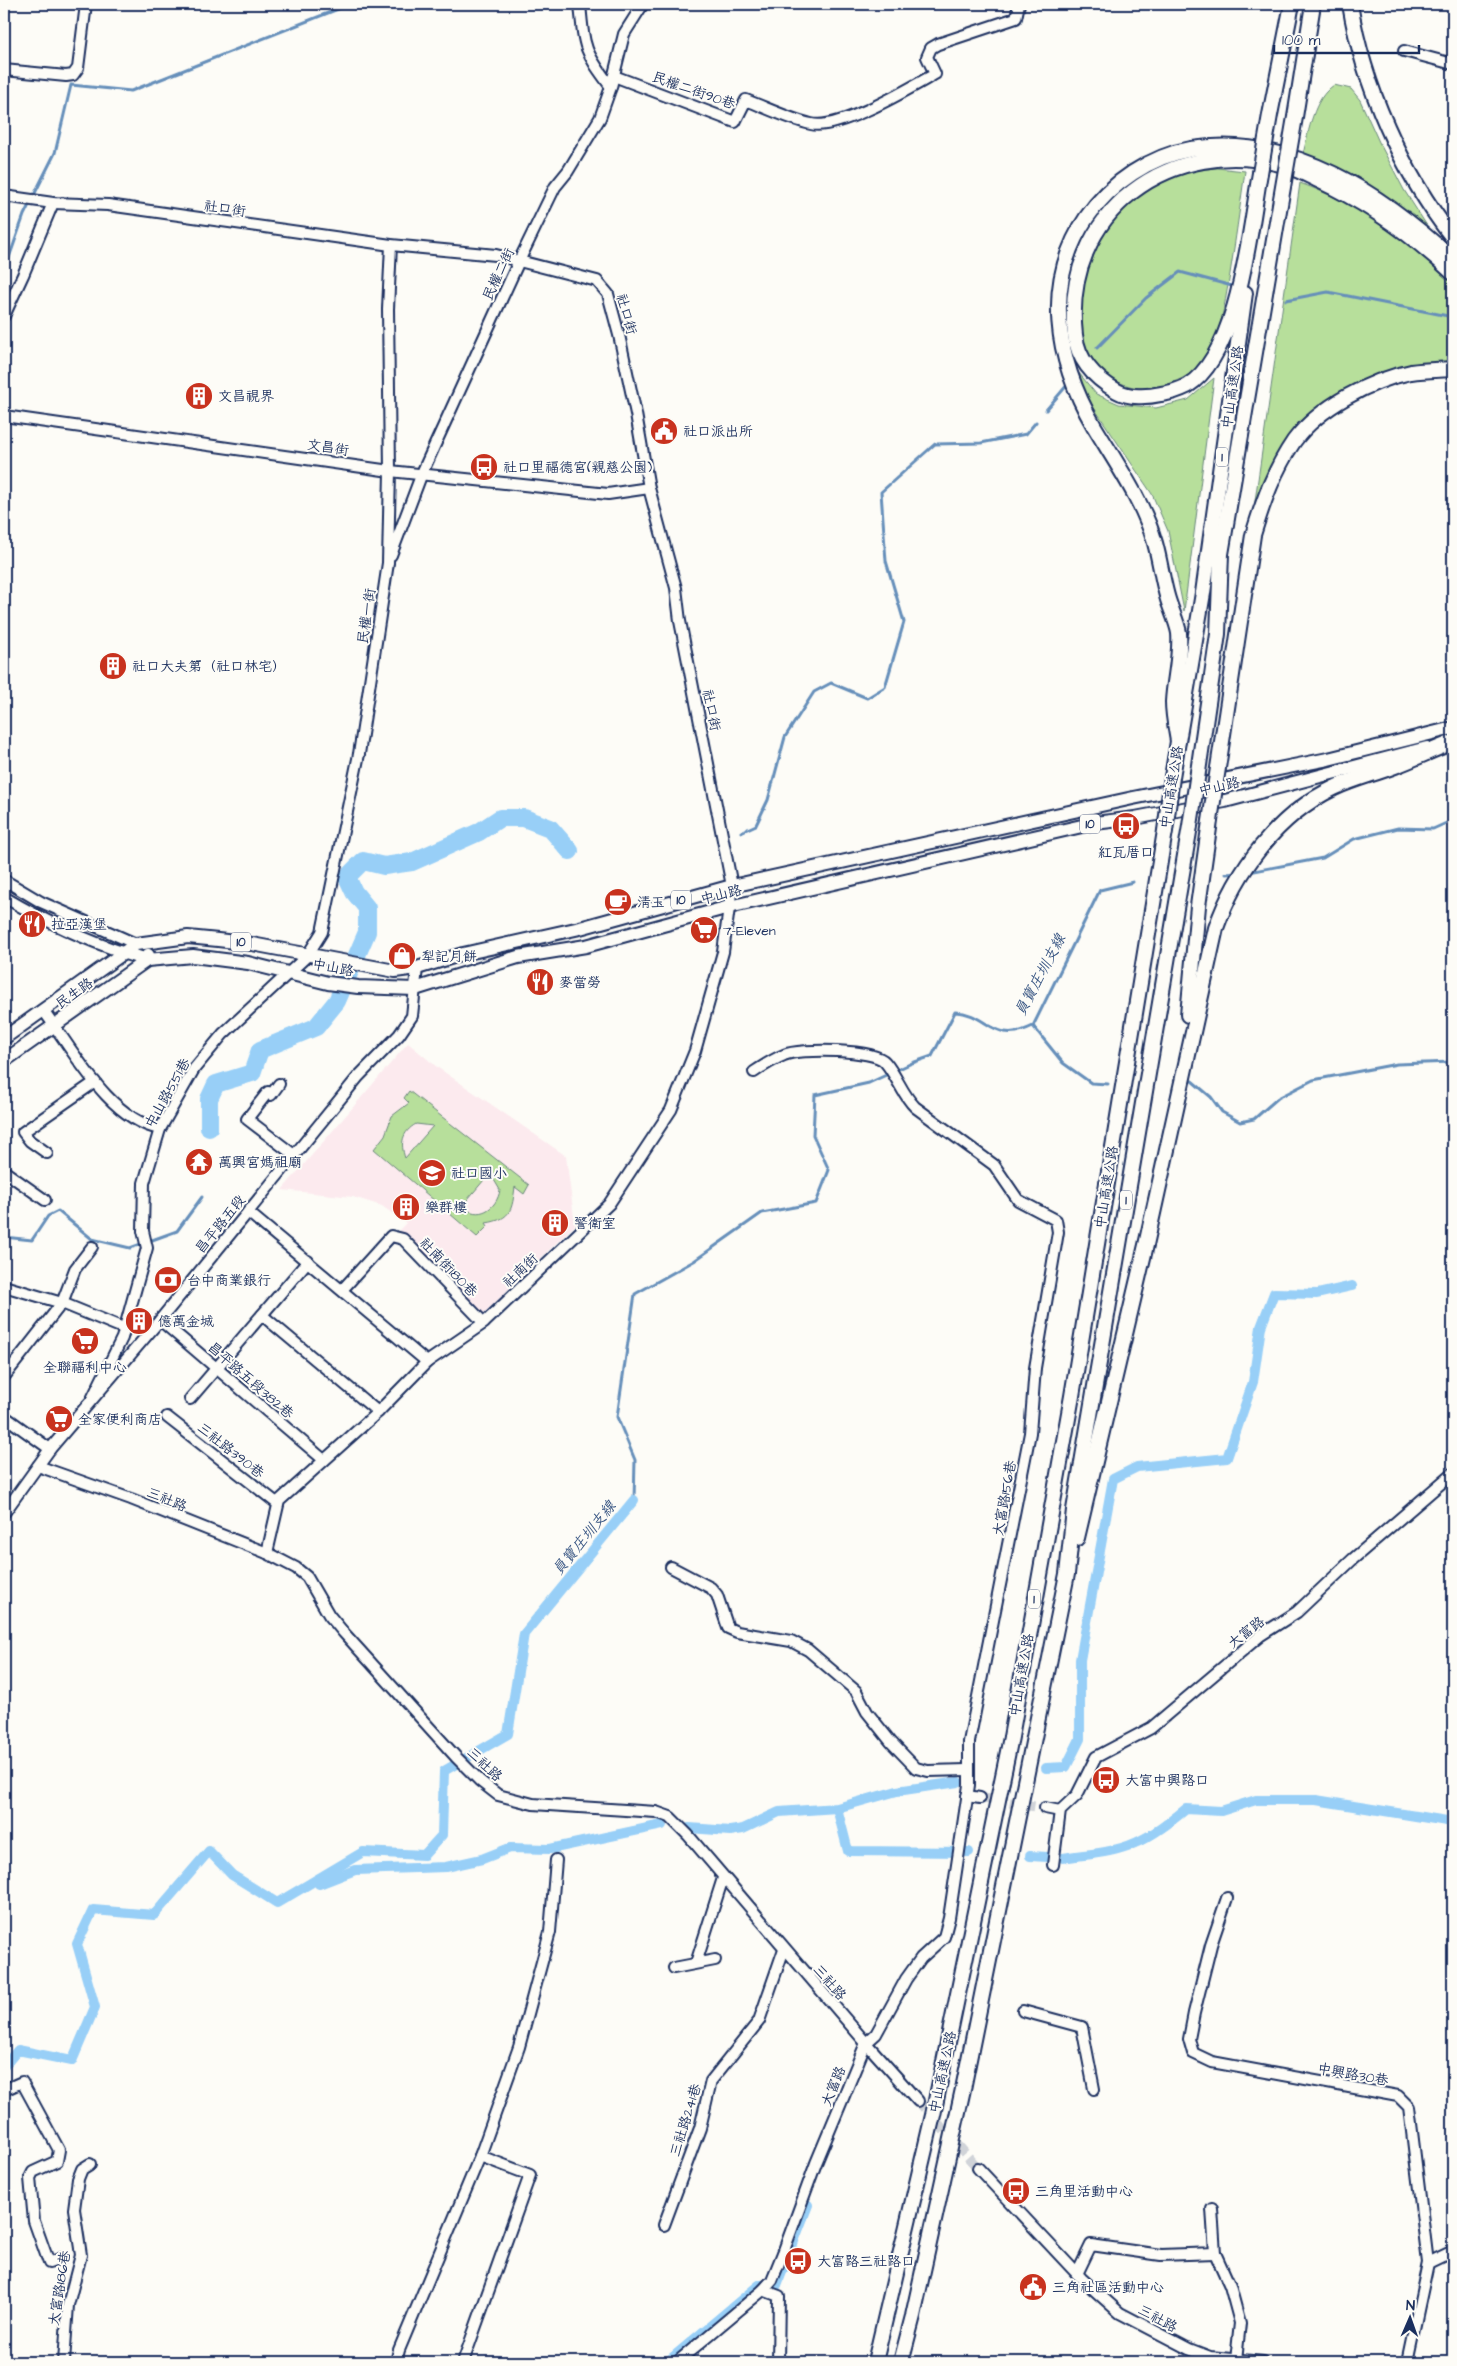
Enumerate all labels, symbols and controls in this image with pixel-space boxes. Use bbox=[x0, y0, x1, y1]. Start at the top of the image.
scale bar bbox=[1274, 22, 1420, 54]
text: 100 m bbox=[1282, 30, 1321, 51]
street label: 民權二街90巷 bbox=[649, 67, 739, 115]
street label: 社口街 bbox=[203, 196, 247, 222]
street label: 民權二街 bbox=[478, 245, 520, 304]
street label: 社口街 bbox=[611, 291, 641, 337]
street label: 中山高速公路 bbox=[1217, 344, 1249, 430]
building icon: 文昌視界 bbox=[184, 381, 214, 411]
place label: 文昌視界 bbox=[218, 387, 274, 407]
public building icon: 社口派出所 bbox=[649, 416, 679, 446]
place label: 社口派出所 bbox=[683, 422, 753, 442]
street label: 文昌街 bbox=[306, 435, 350, 461]
road number: 1 bbox=[1216, 448, 1228, 467]
bus stop icon: 社口里福德宮(親慈公園) bbox=[469, 452, 499, 482]
place label: 社口里福德宮(親慈公園) bbox=[503, 458, 652, 478]
street label: 民權一街 bbox=[353, 587, 381, 645]
building icon: 社口大夫第（社口林宅） bbox=[98, 651, 128, 681]
place label: 社口大夫第（社口林宅） bbox=[132, 657, 286, 677]
street label: 社口街 bbox=[697, 688, 725, 733]
street label: 中山高速公路 bbox=[1156, 744, 1188, 830]
street label: 中山路 bbox=[1197, 773, 1242, 801]
bus stop icon: 紅瓦厝口 bbox=[1111, 811, 1141, 841]
road number: 10 bbox=[1080, 814, 1100, 834]
place label: 紅瓦厝口 bbox=[1098, 843, 1154, 863]
street label: 中山路 bbox=[698, 880, 744, 910]
cafe icon: 清玉 bbox=[603, 887, 633, 917]
road number: 10 bbox=[671, 890, 691, 910]
place label: 清玉 bbox=[637, 893, 665, 913]
restaurant icon: 拉亞漢堡 bbox=[17, 909, 47, 939]
place label: 拉亞漢堡 bbox=[51, 915, 107, 935]
supermarket icon: 7-Eleven bbox=[689, 915, 719, 945]
place label: 7-Eleven bbox=[723, 921, 776, 941]
water label: 員寶庄圳支線 bbox=[1010, 930, 1071, 1020]
road number: 10 bbox=[231, 932, 251, 952]
shop icon: 犁記月餅 bbox=[387, 941, 417, 971]
place label: 犁記月餅 bbox=[421, 947, 477, 967]
street label: 中山路 bbox=[310, 954, 355, 982]
restaurant icon: 麥當勞 bbox=[525, 967, 555, 997]
place label: 麥當勞 bbox=[559, 973, 601, 993]
street label: 民生路 bbox=[52, 974, 98, 1014]
street label: 中山路551巷 bbox=[140, 1054, 196, 1132]
street label: 中山高速公路 bbox=[1091, 1144, 1123, 1230]
temple icon: 萬興宮媽祖廟 bbox=[184, 1147, 214, 1177]
place label: 萬興宮媽祖廟 bbox=[218, 1153, 302, 1173]
school or university icon: 社口國小 bbox=[417, 1158, 447, 1188]
place label: 社口國小 bbox=[451, 1164, 507, 1184]
road number: 1 bbox=[1120, 1190, 1132, 1210]
street label: 昌平路五段 bbox=[191, 1191, 251, 1258]
building icon: 樂群樓 bbox=[391, 1192, 421, 1222]
place label: 樂群樓 bbox=[425, 1198, 467, 1218]
building icon: 警衛室 bbox=[540, 1208, 570, 1238]
place label: 警衛室 bbox=[574, 1214, 616, 1234]
street label: 社南街180巷 bbox=[415, 1234, 482, 1303]
street label: 社南街 bbox=[499, 1249, 543, 1292]
bank icon: 台中商業銀行 bbox=[153, 1265, 183, 1295]
place label: 台中商業銀行 bbox=[187, 1271, 271, 1291]
building icon: 億萬金城 bbox=[124, 1306, 154, 1336]
place label: 億萬金城 bbox=[158, 1312, 214, 1332]
supermarket icon: 全聯福利中心 bbox=[70, 1326, 100, 1356]
street label: 昌平路五段382巷 bbox=[203, 1338, 298, 1424]
place label: 全聯福利中心 bbox=[43, 1358, 127, 1378]
supermarket icon: 全家便利商店 bbox=[44, 1404, 74, 1434]
place label: 全家便利商店 bbox=[78, 1410, 162, 1430]
street label: 三社路390巷 bbox=[193, 1418, 269, 1484]
street label: 大富路156巷 bbox=[988, 1458, 1022, 1538]
street label: 三社路 bbox=[143, 1483, 190, 1517]
water label: 員寶庄圳支線 bbox=[548, 1496, 621, 1580]
road number: 1 bbox=[1028, 1590, 1040, 1608]
street label: 大富路 bbox=[1224, 1612, 1269, 1654]
street label: 中山高速公路 bbox=[1005, 1632, 1039, 1718]
street label: 三社路 bbox=[462, 1743, 506, 1786]
bus stop icon: 大富中興路口 bbox=[1091, 1765, 1121, 1795]
place label: 大富中興路口 bbox=[1125, 1771, 1209, 1791]
street label: 三社路 bbox=[808, 1960, 851, 2005]
street label: 中山高速公路 bbox=[924, 2029, 961, 2115]
street label: 中興路30巷 bbox=[1316, 2059, 1391, 2091]
street label: 大富路 bbox=[817, 2063, 851, 2110]
street label: 三社路241巷 bbox=[665, 2080, 707, 2159]
bus stop icon: 三角里活動中心 bbox=[1001, 2176, 1031, 2206]
place label: 三角里活動中心 bbox=[1035, 2182, 1133, 2202]
bus stop icon: 大富路三社路口 bbox=[783, 2246, 813, 2276]
street label: 大富路186巷 bbox=[44, 2248, 76, 2327]
place label: 大富路三社路口 bbox=[817, 2252, 915, 2272]
public building icon: 三角社區活動中心 bbox=[1018, 2272, 1048, 2302]
place label: 三角社區活動中心 bbox=[1052, 2278, 1164, 2298]
north arrow bbox=[1384, 2294, 1434, 2344]
text: N bbox=[1406, 2296, 1415, 2316]
street label: 三社路 bbox=[1134, 2300, 1181, 2338]

